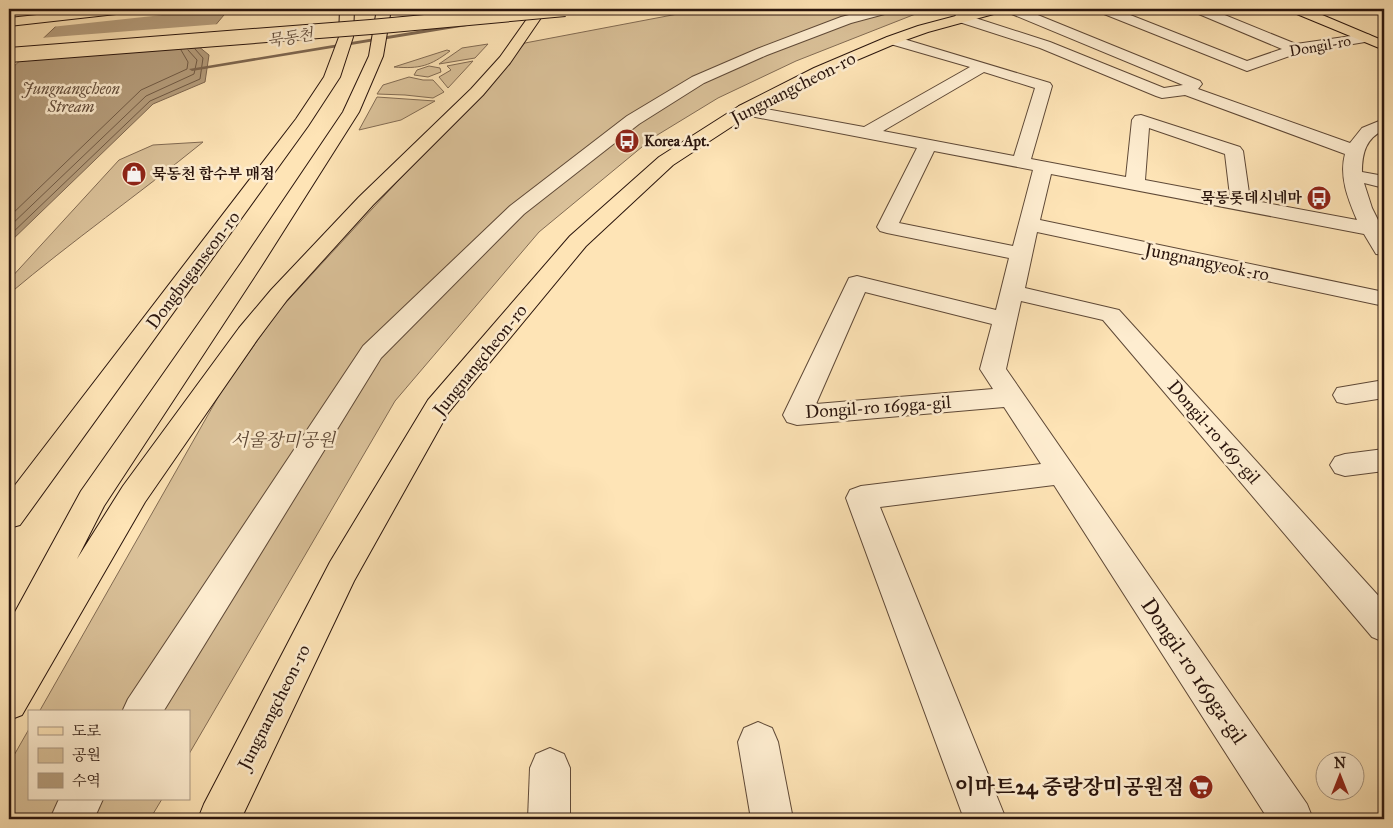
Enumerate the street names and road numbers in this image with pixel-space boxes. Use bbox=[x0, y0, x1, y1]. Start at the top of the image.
street label: Dongil-ro bbox=[1288, 32, 1352, 60]
street label: Jungnangcheon-ro bbox=[725, 47, 860, 131]
street label: Dongbuganseon-ro bbox=[142, 207, 245, 334]
street label: Jungnangyeok-ro bbox=[1141, 238, 1271, 287]
street label: Jungnangcheon-ro bbox=[427, 300, 533, 422]
street label: Dongil-ro 169-gil bbox=[1162, 376, 1265, 489]
street label: Dongil-ro 169ga-gil bbox=[804, 391, 952, 424]
street label: Dongil-ro 169ga-gil bbox=[1136, 593, 1253, 749]
street label: Jungnangcheon-ro bbox=[232, 641, 316, 775]

